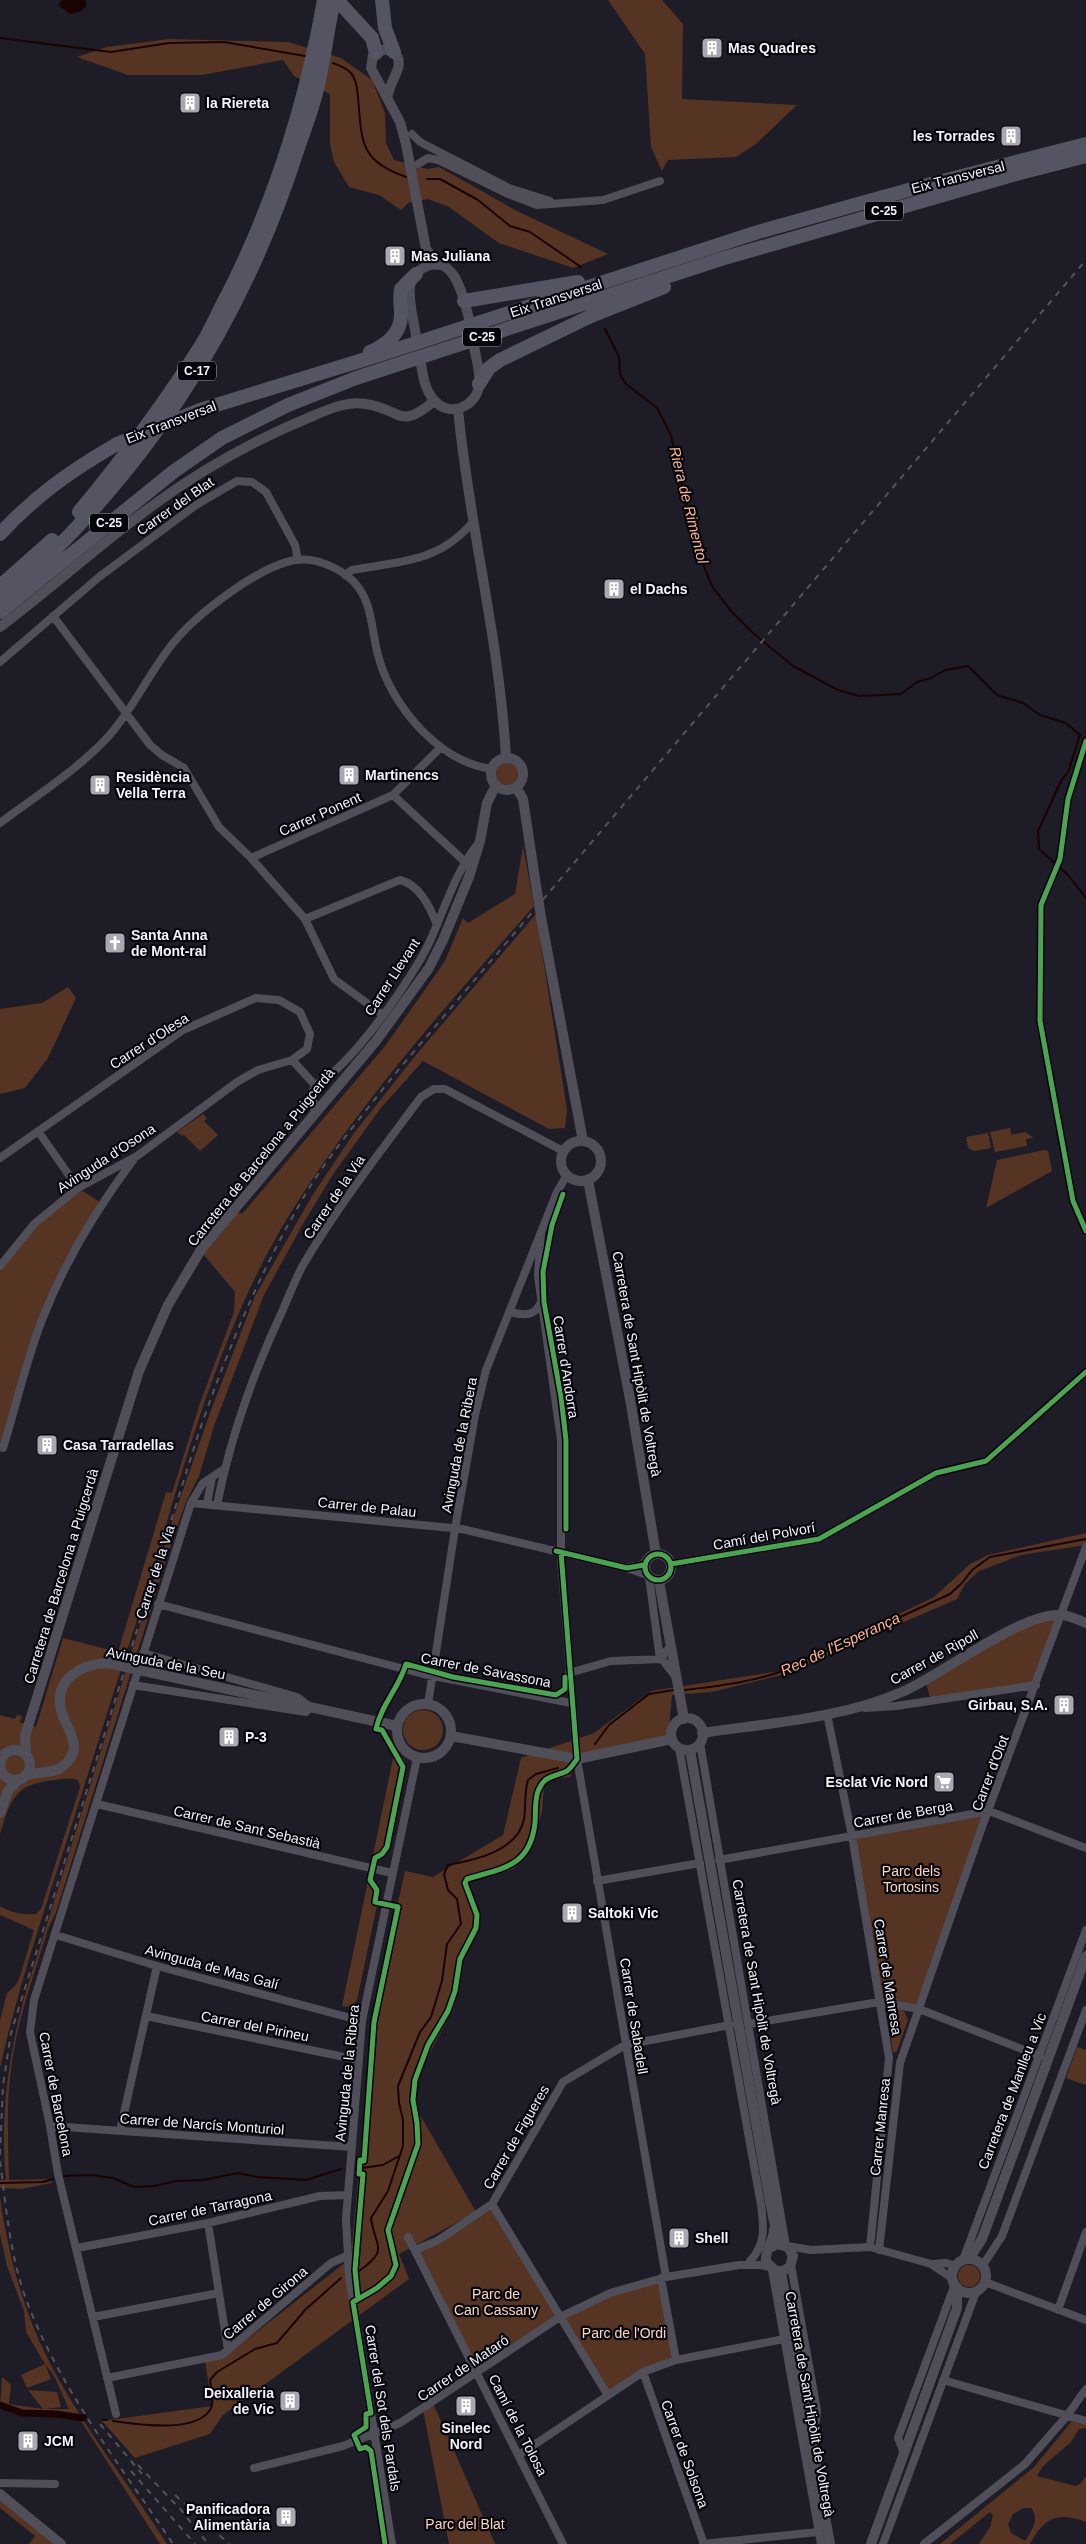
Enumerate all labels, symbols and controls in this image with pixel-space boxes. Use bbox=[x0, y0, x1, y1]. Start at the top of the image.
building icon: Mas Quadres bbox=[700, 36, 724, 60]
place label: Mas Quadres bbox=[728, 40, 816, 56]
building icon: la Riereta bbox=[178, 91, 202, 115]
place label: la Riereta bbox=[206, 95, 269, 111]
building icon: les Torrades bbox=[999, 124, 1023, 148]
place label: les Torrades bbox=[913, 128, 995, 144]
street label: Eix Transversal bbox=[910, 158, 1006, 196]
road number: C-25 bbox=[865, 202, 903, 220]
building icon: Mas Juliana bbox=[383, 244, 407, 268]
place label: Mas Juliana bbox=[411, 248, 491, 264]
street label: Eix Transversal bbox=[508, 276, 604, 320]
road number: C-25 bbox=[463, 328, 501, 347]
road number: C-17 bbox=[178, 362, 216, 381]
street label: Eix Transversal bbox=[123, 397, 219, 447]
water label: Riera de Rimentol bbox=[666, 445, 712, 566]
street label: Carrer del Blat bbox=[133, 474, 217, 538]
road number: C-25 bbox=[90, 514, 128, 532]
building icon: el Dachs bbox=[602, 577, 626, 601]
place label: el Dachs bbox=[630, 581, 688, 597]
building icon: Martinencs bbox=[337, 763, 361, 787]
place label: Martinencs bbox=[365, 767, 439, 783]
place label: Residència Vella Terra bbox=[116, 769, 190, 801]
building icon: Residència Vella Terra bbox=[88, 773, 112, 797]
street label: Carrer Ponent bbox=[277, 789, 364, 839]
place label: Santa Anna de Mont-ral bbox=[131, 927, 208, 959]
church icon: Santa Anna de Mont-ral bbox=[103, 931, 127, 955]
street label: Carrer Llevant bbox=[361, 935, 423, 1019]
street label: Carrer d'Olesa bbox=[107, 1010, 192, 1072]
street label: Carretera de Barcelona a Puigcerdà bbox=[184, 1065, 338, 1249]
street label: Avinguda d'Osona bbox=[54, 1120, 158, 1196]
street label: Carrer de la Via bbox=[300, 1152, 368, 1242]
street label: Carretera de Sant Hipòlit de Voltregà bbox=[609, 1250, 665, 1478]
street label: Carrer d'Andorra bbox=[550, 1314, 582, 1420]
street label: Avinguda de la Ribera bbox=[438, 1376, 480, 1514]
building icon: Casa Tarradellas bbox=[35, 1433, 59, 1457]
place label: Casa Tarradellas bbox=[63, 1437, 174, 1453]
street label: Carretera de Barcelona a Puigcerdà bbox=[21, 1466, 101, 1686]
street label: Carrer de Palau bbox=[317, 1494, 417, 1520]
street label: Camí del Polvorí bbox=[712, 1519, 816, 1553]
street label: Carrer de la Via bbox=[132, 1523, 178, 1621]
water label: Rec de l'Esperança bbox=[778, 1609, 902, 1679]
street label: Carrer de Ripoll bbox=[887, 1626, 981, 1688]
street label: Avinguda de la Seu bbox=[105, 1644, 227, 1682]
street label: Carrer de Savassona bbox=[420, 1650, 553, 1691]
building icon: Girbau, S.A. bbox=[1052, 1693, 1076, 1717]
place label: Girbau, S.A. bbox=[968, 1697, 1048, 1713]
building icon: P-3 bbox=[217, 1725, 241, 1749]
place label: P-3 bbox=[245, 1729, 267, 1745]
street label: Carrer d'Olot bbox=[968, 1733, 1012, 1813]
supermarket icon: Esclat Vic Nord bbox=[932, 1770, 956, 1794]
place label: Esclat Vic Nord bbox=[826, 1774, 928, 1790]
street label: Carrer de Berga bbox=[852, 1797, 954, 1831]
street label: Carrer de Sant Sebastià bbox=[172, 1802, 322, 1852]
park label: Parc dels Tortosins bbox=[882, 1863, 940, 1895]
street label: Carretera de Sant Hipòlit de Voltregà bbox=[729, 1878, 785, 2106]
building icon: Saltoki Vic bbox=[560, 1901, 584, 1925]
place label: Saltoki Vic bbox=[588, 1905, 659, 1921]
street label: Carrer de Manresa bbox=[871, 1918, 905, 2036]
street label: Avinguda de Mas Galí bbox=[144, 1941, 281, 1993]
street label: Carrer de Sabadell bbox=[617, 1957, 651, 2075]
street label: Avinguda de la Ribera bbox=[332, 2004, 362, 2142]
street label: Carrer del Pirineu bbox=[200, 2008, 310, 2044]
street label: Carretera de Manlleu a Vic bbox=[975, 2011, 1049, 2171]
street label: Carrer de Barcelona bbox=[36, 2031, 76, 2158]
street label: Carrer Manresa bbox=[867, 2077, 893, 2177]
street label: Carrer de Figueres bbox=[480, 2082, 552, 2192]
street label: Carrer de Narcís Monturiol bbox=[119, 2110, 285, 2138]
street label: Carrer de Tarragona bbox=[147, 2187, 273, 2229]
building icon: Shell bbox=[667, 2226, 691, 2250]
place label: Shell bbox=[695, 2230, 728, 2246]
street label: Carrer de Girona bbox=[220, 2263, 311, 2343]
park label: Parc de Can Cassany bbox=[454, 2286, 538, 2318]
street label: Carretera de Sant Hipòlit de Voltregà bbox=[782, 2290, 838, 2518]
street label: Carrer del Sot dels Pardals bbox=[362, 2324, 404, 2492]
park label: Parc de l'Ordi bbox=[582, 2325, 666, 2341]
street label: Carrer de Mataró bbox=[414, 2331, 512, 2404]
street label: Camí de la Tolosa bbox=[485, 2372, 551, 2479]
place label: Deixalleria de Vic bbox=[204, 2385, 274, 2417]
building icon: Deixalleria de Vic bbox=[278, 2389, 302, 2413]
building icon: Sinelec Nord bbox=[454, 2394, 478, 2418]
street label: Carrer de Solsona bbox=[658, 2398, 712, 2510]
place label: Sinelec Nord bbox=[441, 2420, 491, 2452]
building icon: JCM bbox=[16, 2429, 40, 2453]
place label: JCM bbox=[44, 2433, 74, 2449]
place label: Panificadora Alimentària bbox=[186, 2501, 270, 2533]
building icon: Panificadora Alimentària bbox=[274, 2505, 298, 2529]
park label: Parc del Blat bbox=[425, 2516, 505, 2532]

